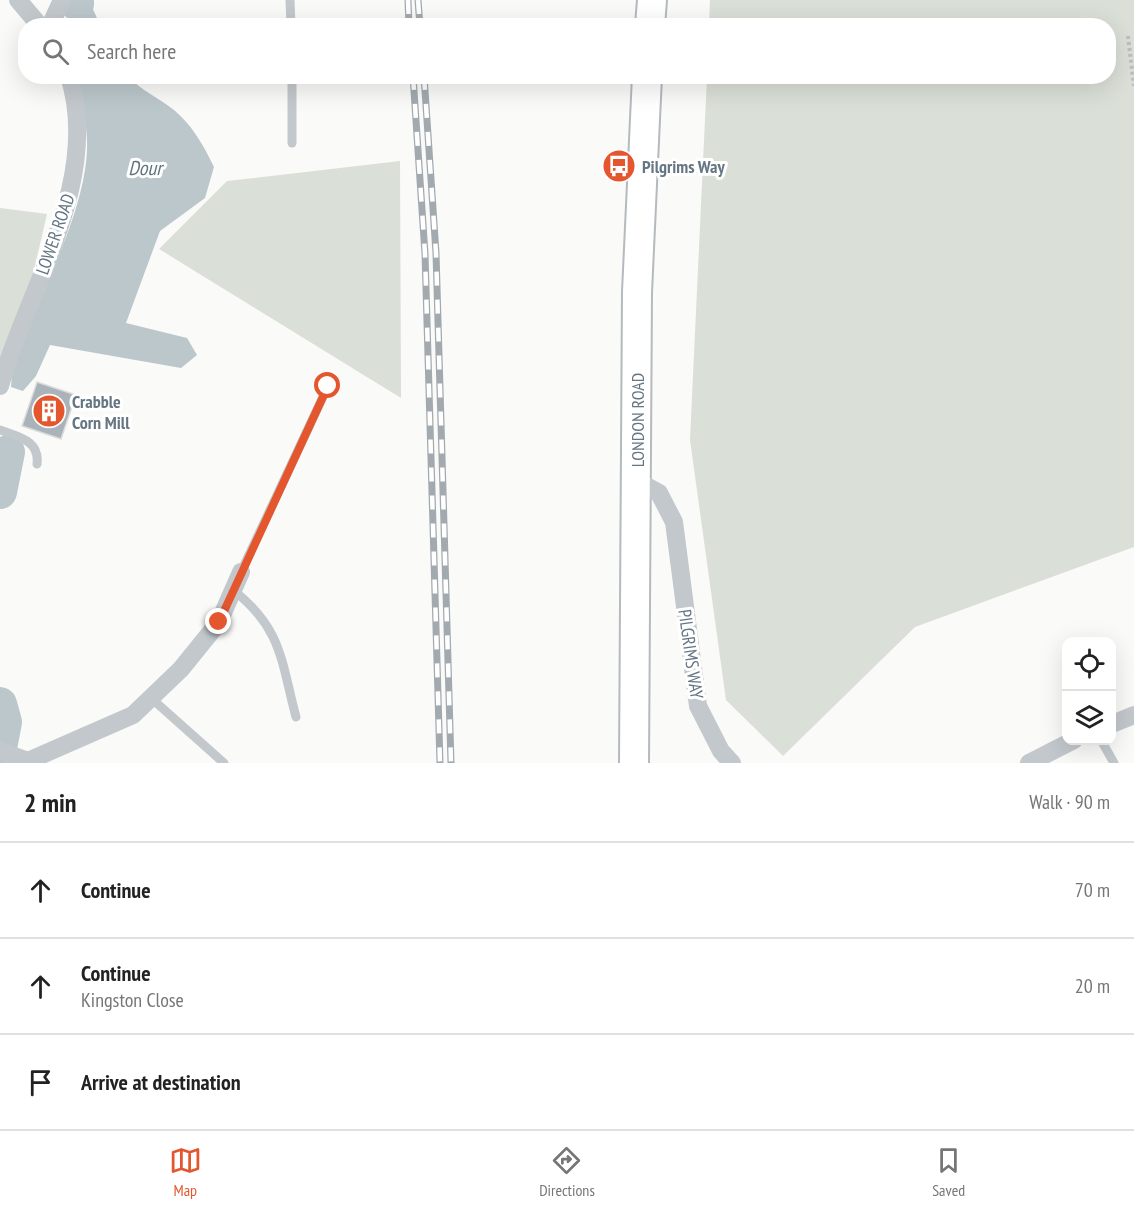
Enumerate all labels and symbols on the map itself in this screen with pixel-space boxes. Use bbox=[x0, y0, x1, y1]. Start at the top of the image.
bus stop icon: Pilgrims Way bbox=[601, 148, 637, 184]
water label: Dour bbox=[128, 155, 164, 181]
place label: Pilgrims Way bbox=[642, 155, 725, 178]
street label: LOWER ROAD bbox=[30, 191, 80, 277]
route start bbox=[314, 372, 340, 398]
street label: LONDON ROAD bbox=[626, 373, 649, 467]
place label: Crabble Corn Mill bbox=[72, 390, 130, 434]
building icon: Crabble Corn Mill bbox=[31, 393, 67, 429]
route end bbox=[205, 608, 231, 634]
street label: PILGRIMS WAY bbox=[673, 608, 709, 701]

